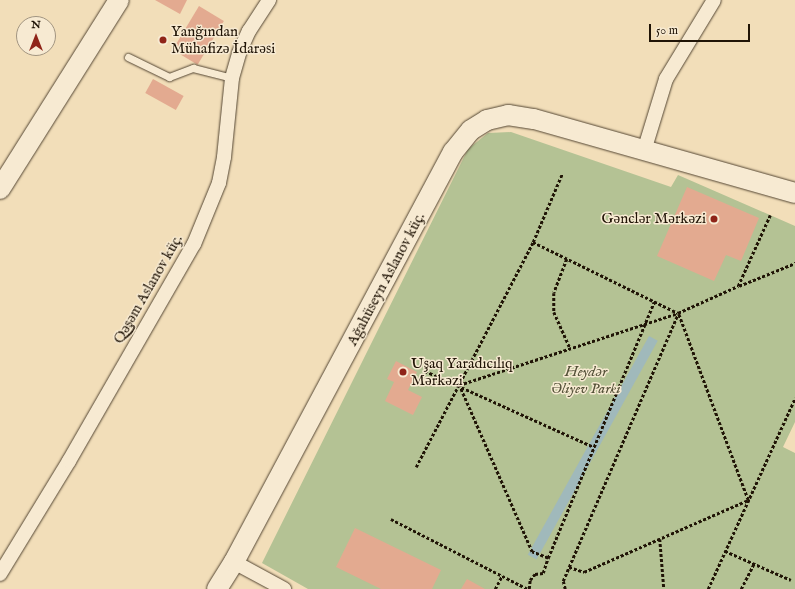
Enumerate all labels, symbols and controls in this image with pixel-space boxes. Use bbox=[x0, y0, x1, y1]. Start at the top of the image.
north arrow bbox=[16, 16, 56, 56]
scale bar bbox=[651, 16, 752, 42]
text: N bbox=[31, 18, 41, 32]
place label: Yanğından Mühafizə İdarəsi bbox=[171, 22, 275, 57]
text: 50 m bbox=[656, 23, 678, 38]
marker: Yanğından Mühafizə İdarəsi bbox=[158, 35, 168, 45]
street label: Ağahüseyn Aslanov küç. bbox=[343, 209, 429, 349]
place label: Gənclər Mərkəzi bbox=[602, 210, 706, 228]
marker: Gənclər Mərkəzi bbox=[709, 214, 719, 224]
street label: Qəşəm Aslanov küç. bbox=[109, 231, 187, 347]
place label: Uşaq Yaradıcılıq Mərkəzi bbox=[411, 354, 513, 389]
park label: Heydər Əliyev Parkı bbox=[551, 362, 621, 397]
marker: Uşaq Yaradıcılıq Mərkəzi bbox=[398, 367, 408, 377]

